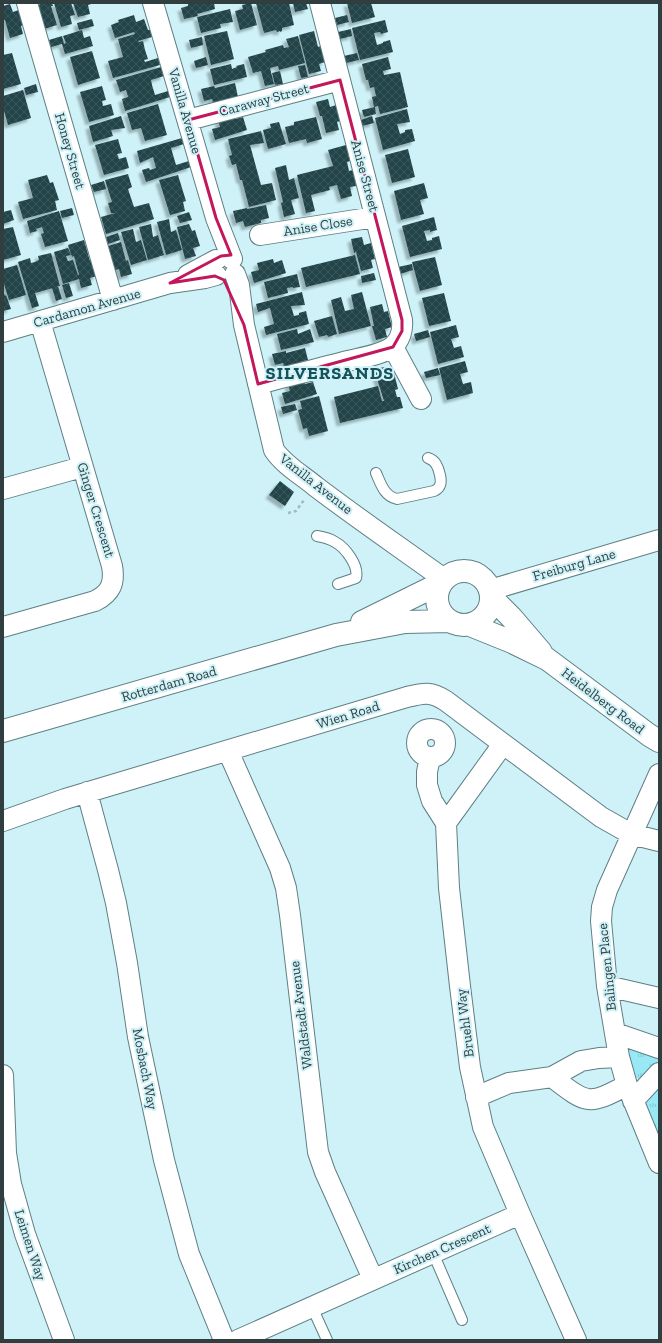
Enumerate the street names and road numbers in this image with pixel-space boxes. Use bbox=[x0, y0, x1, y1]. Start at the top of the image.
street label: Vanilla Avenue bbox=[164, 65, 205, 156]
street label: Caraway Street bbox=[217, 80, 312, 120]
street label: Honey Street bbox=[51, 111, 89, 192]
street label: Anise Street bbox=[347, 138, 383, 215]
street label: Anise Close bbox=[282, 212, 354, 240]
street label: Cardamon Avenue bbox=[32, 284, 143, 331]
street label: Vanilla Avenue bbox=[275, 450, 356, 518]
street label: Ginger Crescent bbox=[73, 460, 119, 560]
street label: Freiburg Lane bbox=[531, 545, 618, 585]
street label: Rotterdam Road bbox=[119, 662, 219, 706]
street label: Heidelberg Road bbox=[558, 664, 648, 738]
street label: Wien Road bbox=[315, 697, 382, 733]
street label: Balingen Place bbox=[594, 922, 620, 1012]
street label: Waldstadt Avenue bbox=[286, 960, 316, 1070]
street label: Bruehl Way bbox=[452, 987, 478, 1058]
street label: Mosbach Way bbox=[129, 1027, 161, 1112]
street label: Leimen Way bbox=[11, 1207, 50, 1283]
street label: Kirchen Crescent bbox=[391, 1220, 494, 1278]

